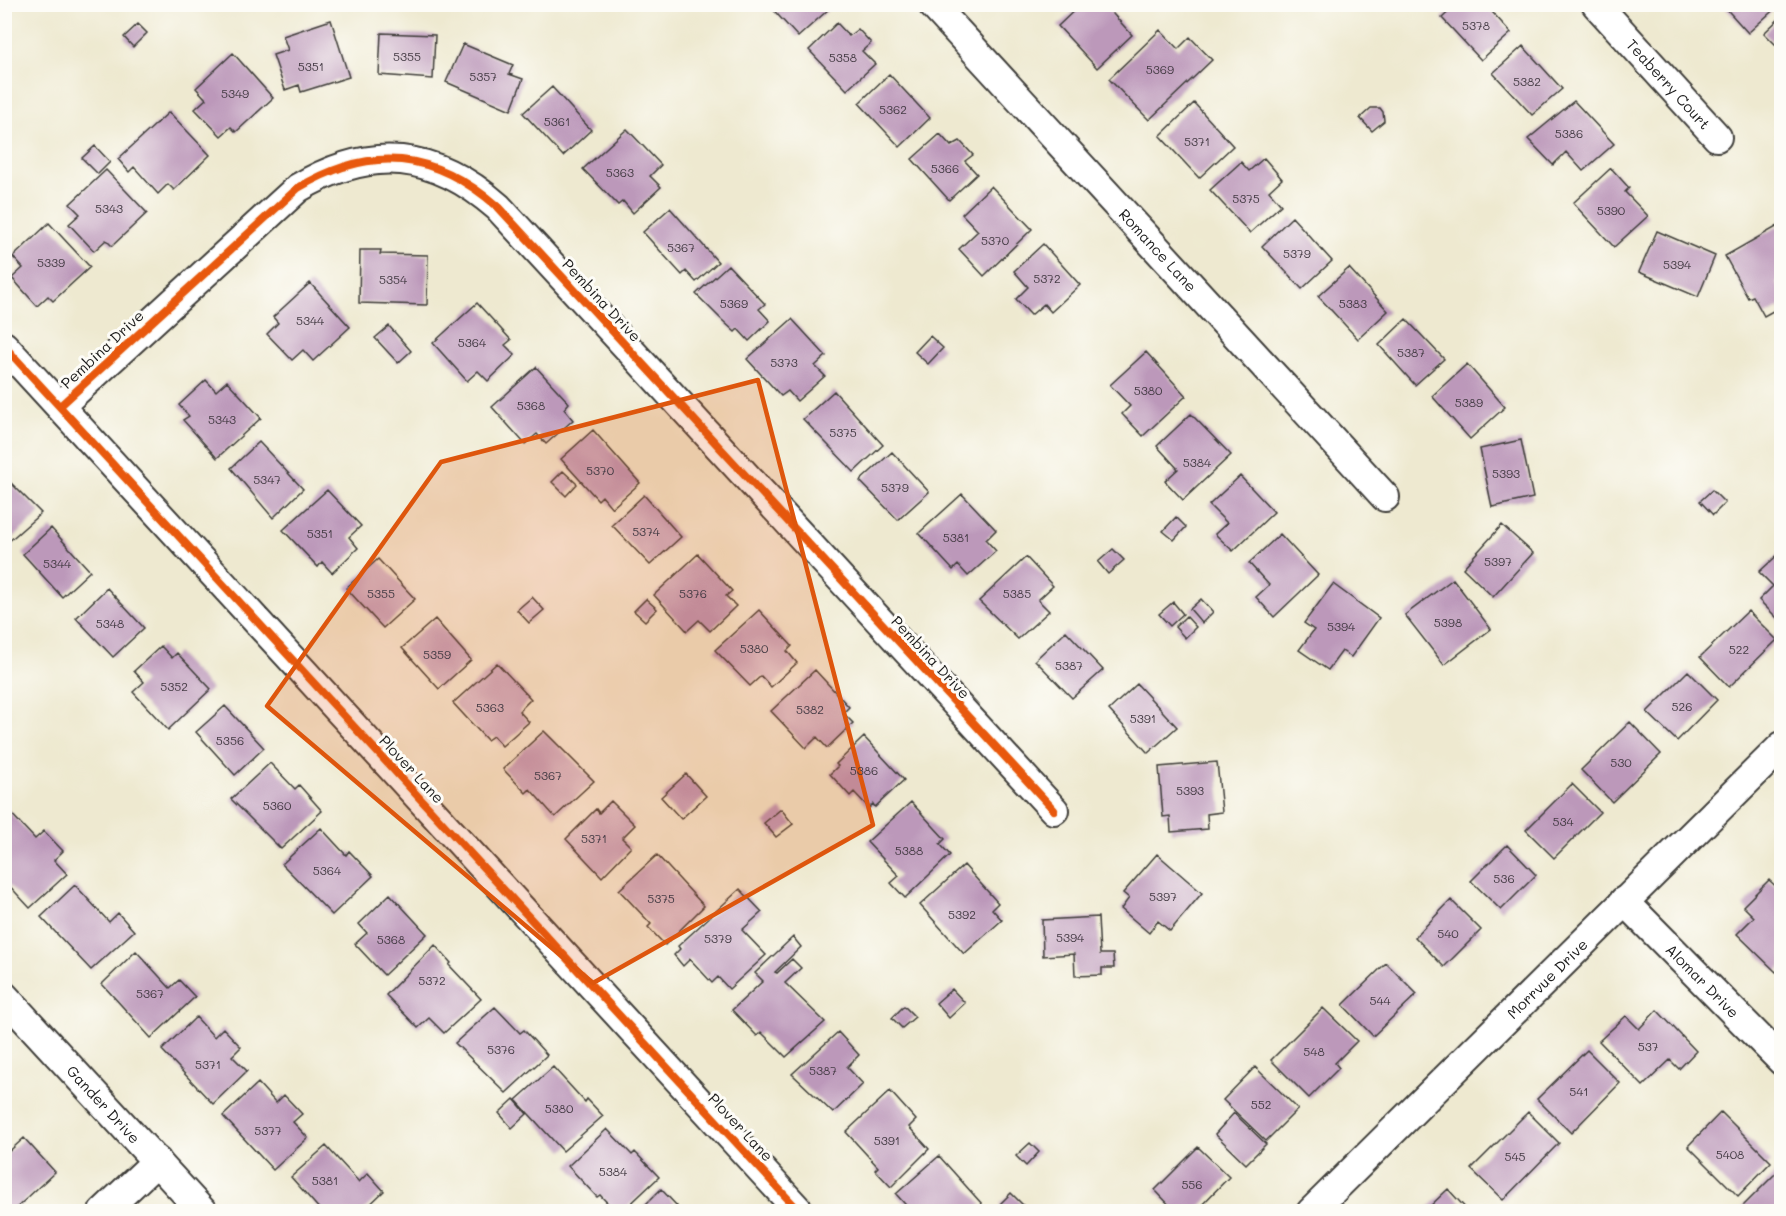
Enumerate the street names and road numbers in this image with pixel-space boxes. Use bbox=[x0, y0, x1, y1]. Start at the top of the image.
street label: Teaberry Court bbox=[1622, 34, 1715, 133]
street label: Romance Lane bbox=[1115, 204, 1201, 296]
street label: Pembina Drive bbox=[558, 254, 646, 346]
street label: Pembina Drive bbox=[56, 305, 148, 393]
street label: Pembina Drive bbox=[887, 611, 975, 703]
street label: Plover Lane bbox=[375, 731, 449, 807]
street label: Morrvue Drive bbox=[1502, 934, 1592, 1023]
street label: Alomar Drive bbox=[1662, 939, 1744, 1022]
street label: Gander Drive bbox=[62, 1061, 145, 1148]
street label: Plover Lane bbox=[704, 1089, 778, 1165]

